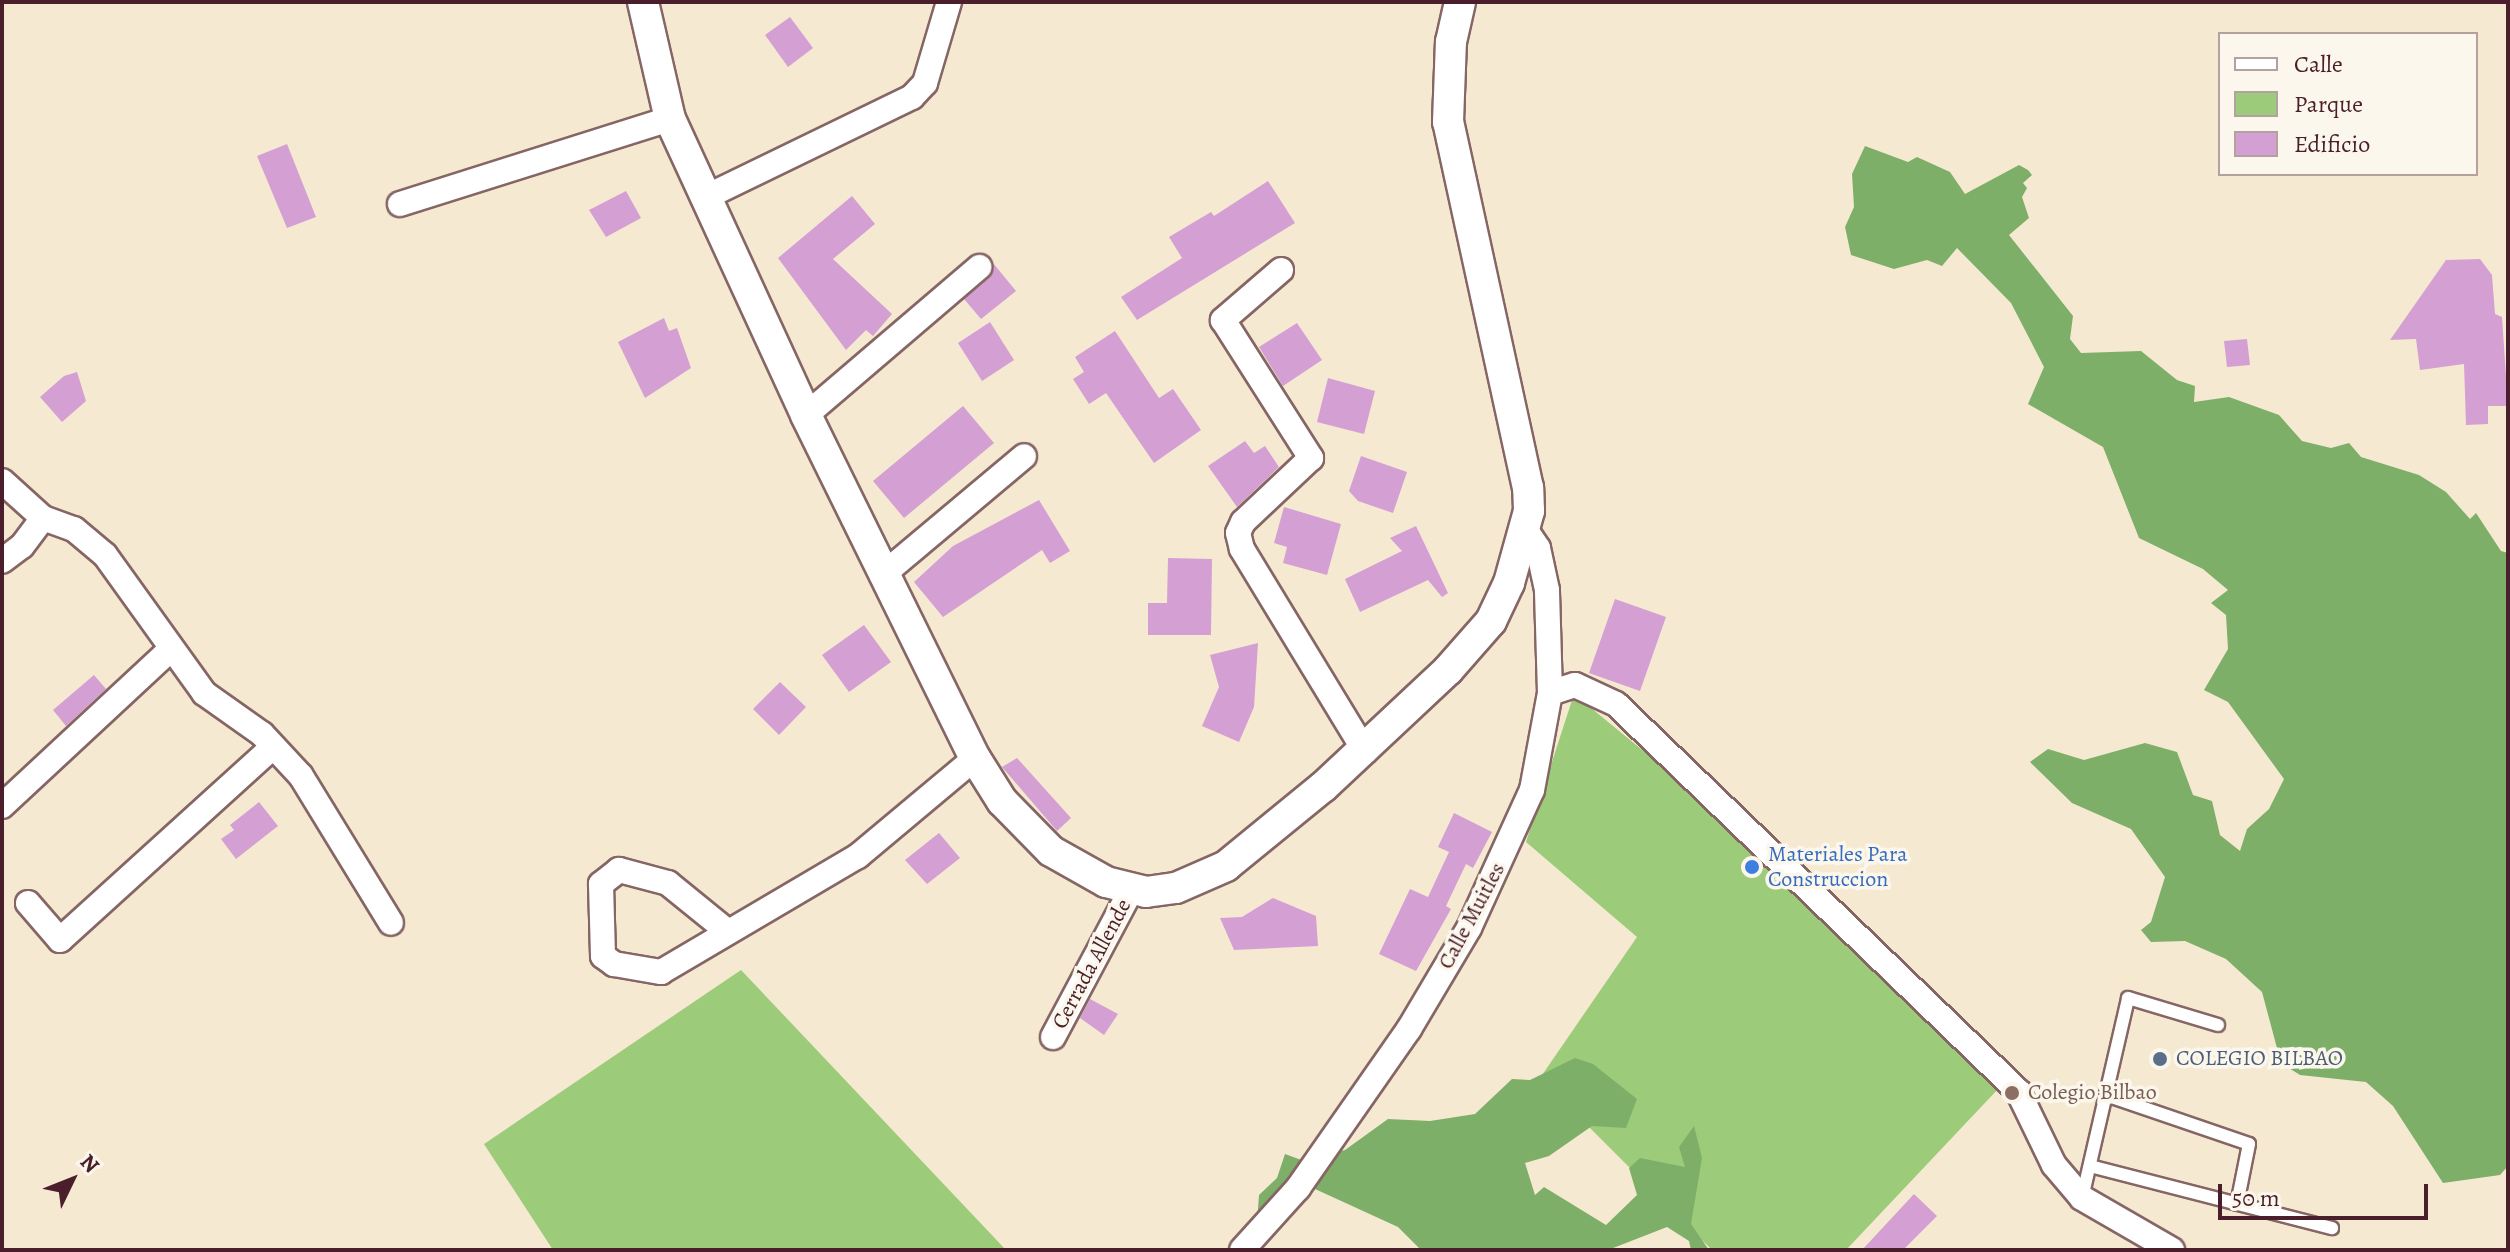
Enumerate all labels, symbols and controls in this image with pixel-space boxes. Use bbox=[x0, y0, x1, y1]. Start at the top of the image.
legend bbox=[2218, 32, 2478, 176]
text: Calle bbox=[2294, 48, 2343, 80]
text: Parque bbox=[2294, 88, 2363, 120]
text: Edificio bbox=[2294, 128, 2370, 160]
place label: Materiales Para Construccion bbox=[1768, 841, 1907, 892]
street label: Calle Muitles bbox=[1433, 858, 1511, 974]
marker: Materiales Para Construccion bbox=[1743, 858, 1761, 876]
street label: Cerrada Allende bbox=[1047, 895, 1137, 1033]
place label: COLEGIO BILBAO bbox=[2176, 1046, 2343, 1072]
marker: COLEGIO BILBAO bbox=[2151, 1050, 2169, 1068]
place label: Colegio Bilbao bbox=[2028, 1080, 2157, 1106]
marker: Colegio Bilbao bbox=[2003, 1084, 2021, 1102]
north arrow bbox=[32, 1140, 112, 1220]
text: N bbox=[73, 1148, 106, 1180]
scale bar bbox=[2222, 1168, 2432, 1218]
text: 50 m bbox=[2232, 1182, 2280, 1214]

